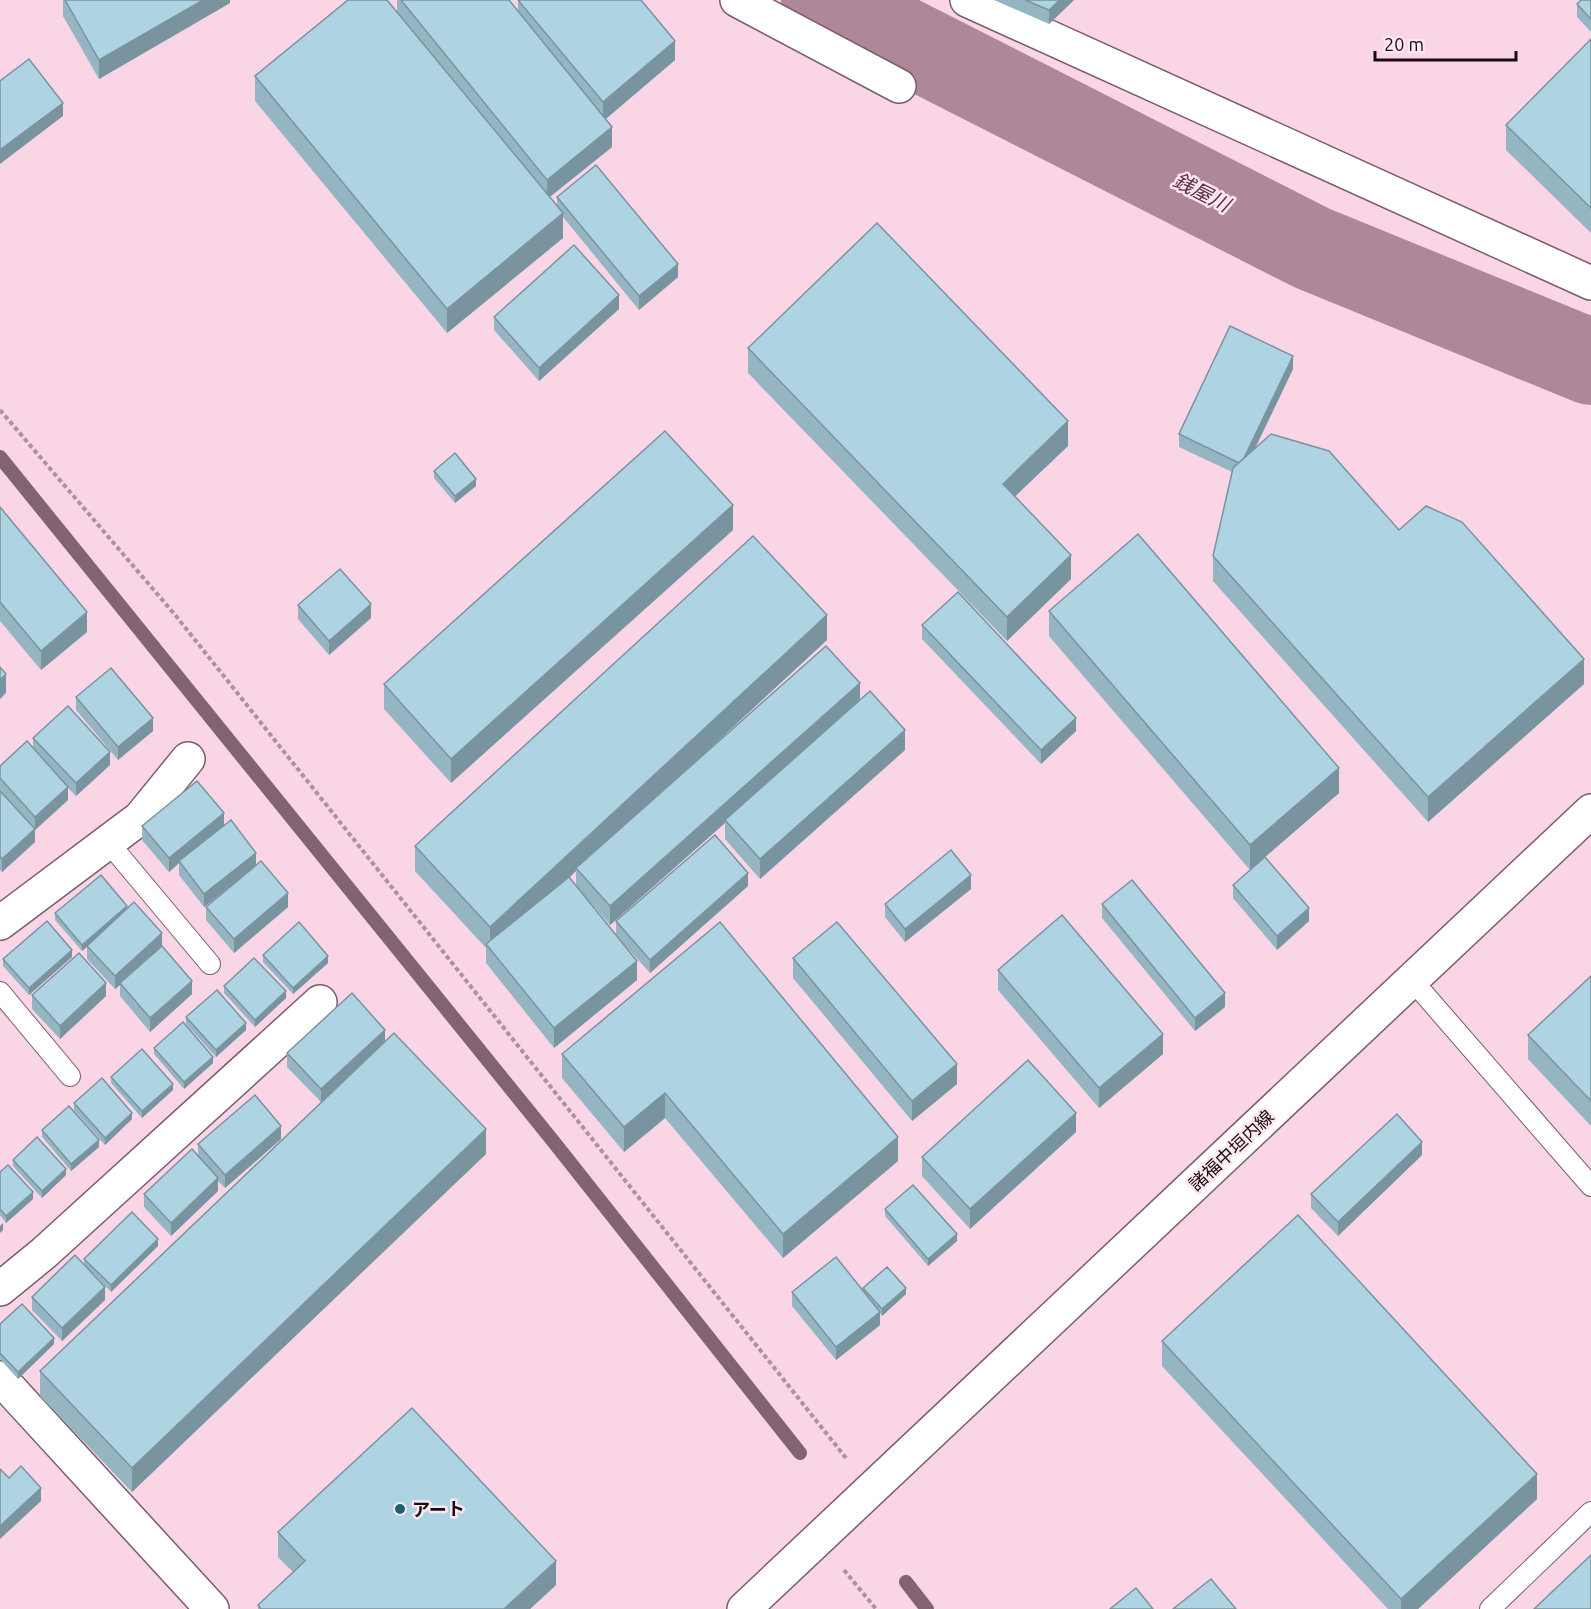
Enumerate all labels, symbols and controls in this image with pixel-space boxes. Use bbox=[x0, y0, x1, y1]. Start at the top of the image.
scale bar bbox=[1375, 24, 1516, 62]
text: 20 m bbox=[1384, 34, 1424, 54]
water label: 銭屋川 bbox=[1170, 168, 1236, 217]
street label: 諸福中垣内線 bbox=[1185, 1106, 1277, 1194]
place label: アート bbox=[412, 1499, 465, 1519]
marker: アート bbox=[393, 1502, 407, 1516]

